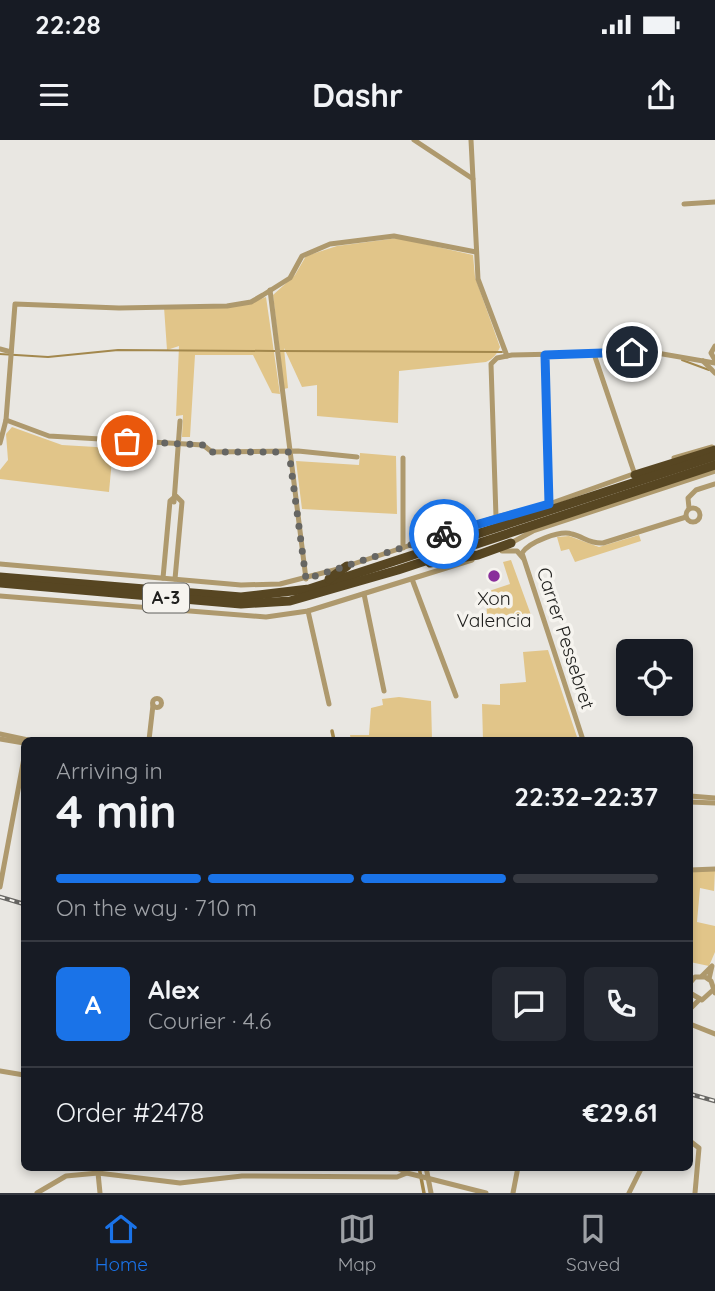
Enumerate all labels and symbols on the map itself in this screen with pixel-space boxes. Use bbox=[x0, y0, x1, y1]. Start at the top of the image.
pin bbox=[602, 322, 662, 382]
pin bbox=[97, 411, 157, 471]
courier bbox=[409, 499, 479, 569]
street label: Carrer Pessebret bbox=[532, 564, 600, 712]
marker: Xon Valencia bbox=[486, 568, 502, 584]
road number: A-3 bbox=[143, 584, 189, 612]
place label: Xon Valencia bbox=[456, 586, 532, 632]

